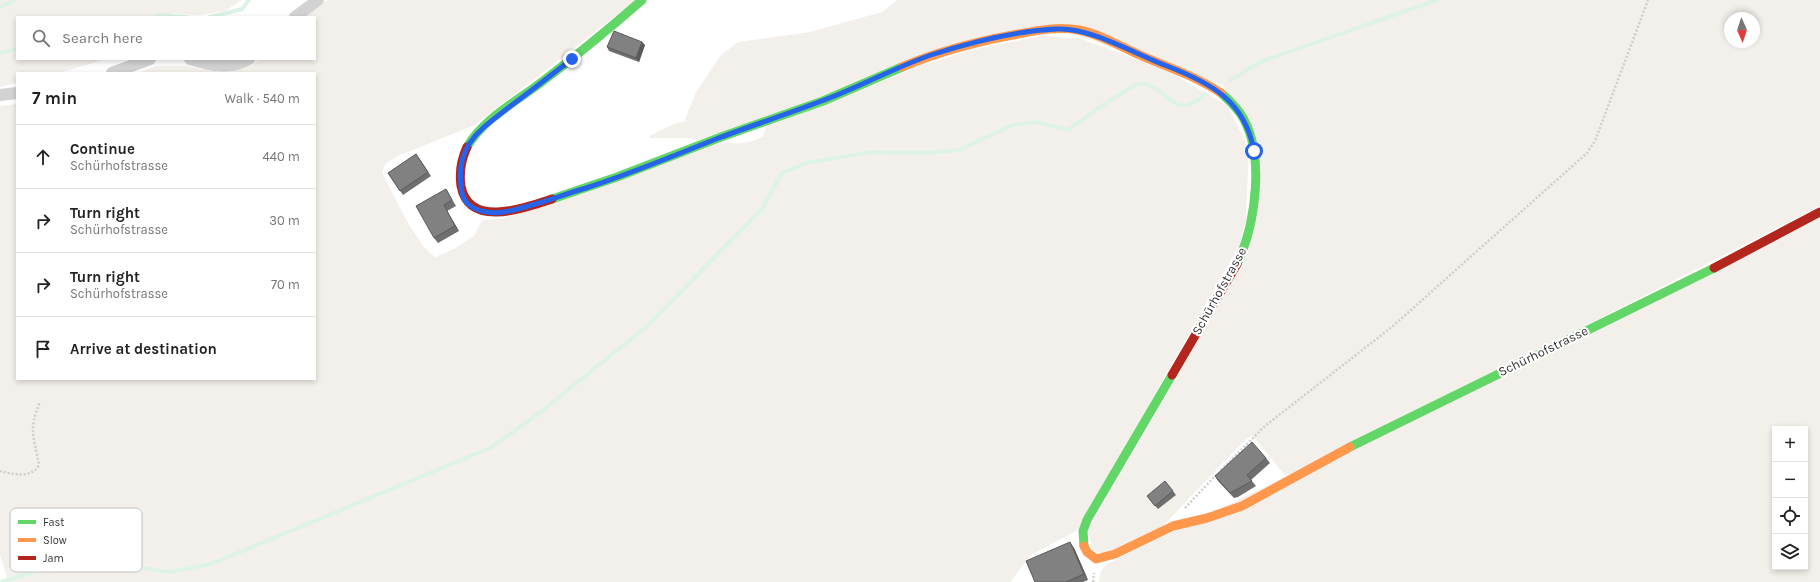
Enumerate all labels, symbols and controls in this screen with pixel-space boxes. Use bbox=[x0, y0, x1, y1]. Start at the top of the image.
north arrow bbox=[1724, 12, 1760, 48]
search box bbox=[16, 16, 316, 60]
icon: search bbox=[30, 27, 52, 49]
text: Search here bbox=[62, 29, 143, 47]
route end bbox=[563, 50, 581, 68]
text: 7 min bbox=[32, 88, 77, 108]
text: Walk · 540 m bbox=[225, 91, 300, 106]
text: Continue bbox=[70, 140, 135, 158]
route start bbox=[1245, 142, 1263, 160]
icon: ahead bbox=[32, 146, 54, 168]
text: 440 m bbox=[263, 149, 300, 164]
text: Schürhofstrasse bbox=[70, 158, 168, 173]
text: Turn right bbox=[70, 204, 140, 222]
icon: right bbox=[32, 210, 54, 232]
text: 30 m bbox=[269, 213, 300, 228]
text: Schürhofstrasse bbox=[70, 222, 168, 237]
street label: Schürhofstrasse bbox=[1189, 244, 1249, 337]
text: Turn right bbox=[70, 268, 140, 286]
icon: right bbox=[32, 274, 54, 296]
text: 70 m bbox=[271, 277, 300, 292]
text: Schürhofstrasse bbox=[70, 286, 168, 301]
street label: Schürhofstrasse bbox=[1496, 323, 1591, 379]
icon: arrive bbox=[32, 338, 54, 360]
text: Arrive at destination bbox=[70, 340, 217, 358]
map controls bbox=[1772, 426, 1808, 570]
button: + bbox=[1772, 426, 1808, 462]
button: − bbox=[1772, 462, 1808, 498]
button: locate bbox=[1772, 498, 1808, 534]
legend bbox=[10, 508, 142, 572]
text: Fast bbox=[43, 516, 64, 529]
text: Slow bbox=[43, 534, 67, 547]
button: layers bbox=[1772, 534, 1808, 570]
text: Jam bbox=[43, 552, 64, 565]

